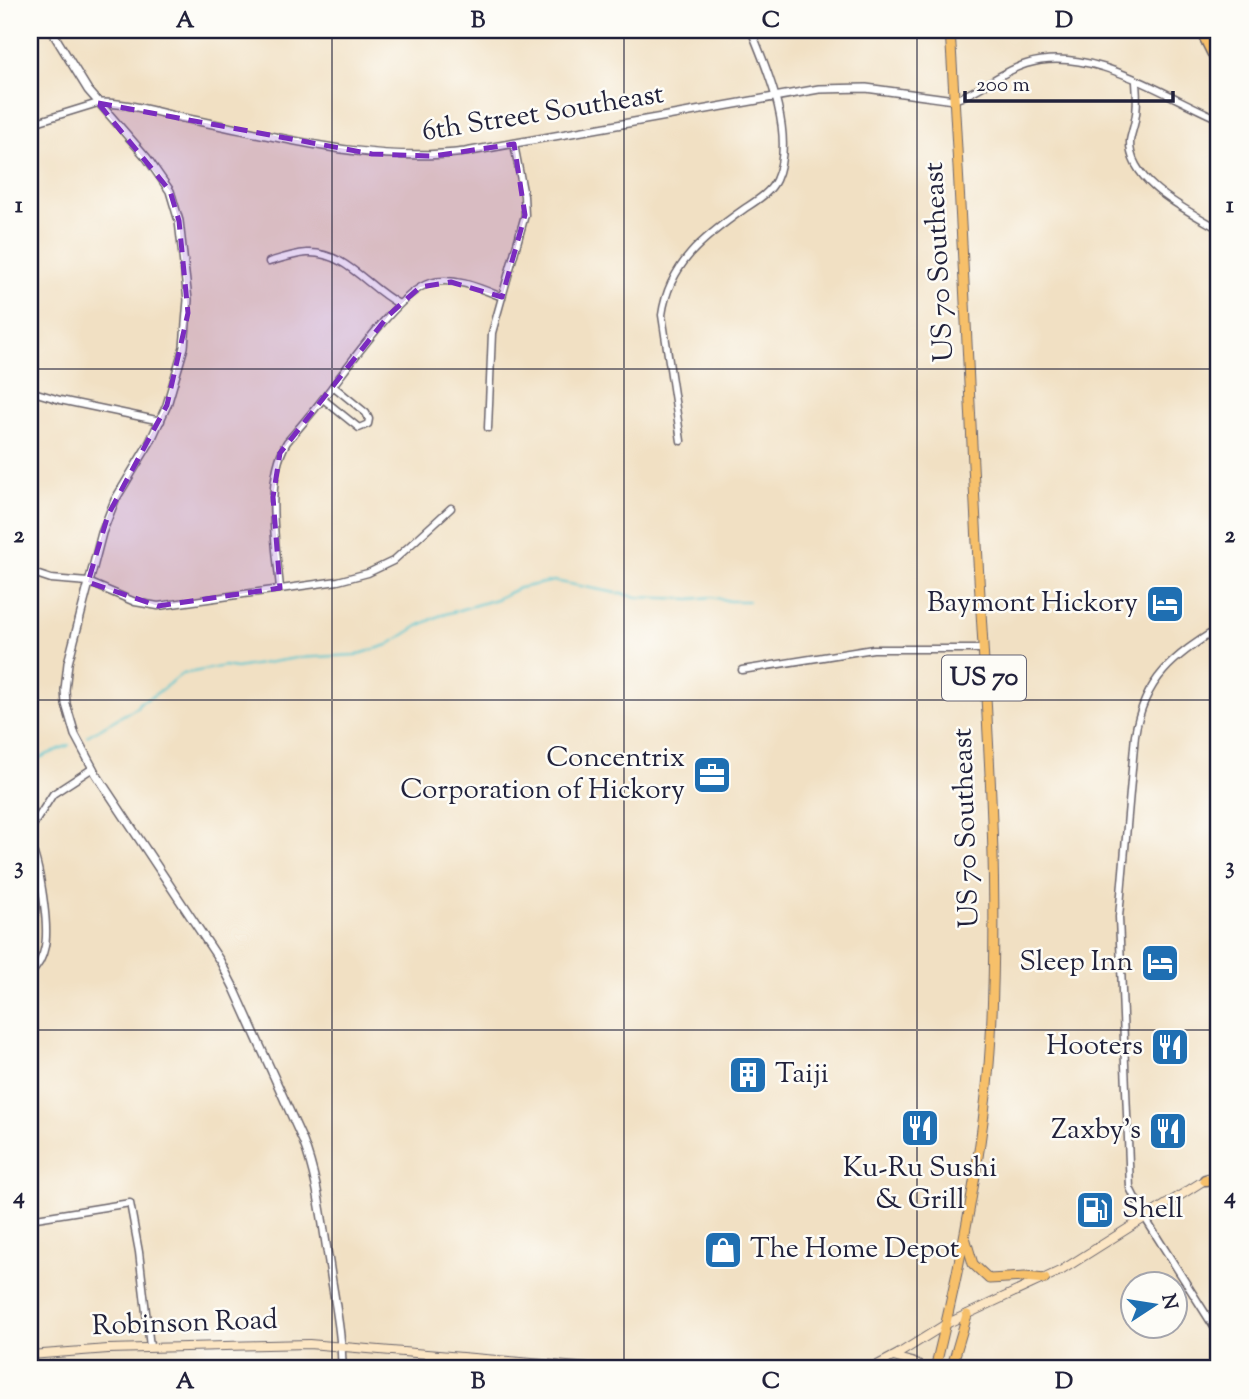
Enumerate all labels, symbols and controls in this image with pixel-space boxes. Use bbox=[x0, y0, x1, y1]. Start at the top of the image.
text: A bbox=[176, 5, 195, 38]
text: B bbox=[471, 5, 486, 38]
text: C bbox=[762, 5, 780, 38]
text: D bbox=[1055, 5, 1073, 38]
scale bar bbox=[965, 60, 1174, 104]
text: 200 m bbox=[976, 71, 1030, 101]
street label: 6th Street Southeast bbox=[419, 75, 667, 153]
street label: US 70 Southeast bbox=[915, 161, 965, 363]
text: 1 bbox=[15, 190, 23, 223]
text: 1 bbox=[1226, 190, 1234, 223]
text: 2 bbox=[14, 520, 25, 553]
text: 2 bbox=[1225, 520, 1236, 553]
hotel icon: Baymont Hickory bbox=[1144, 583, 1186, 625]
place label: Baymont Hickory bbox=[927, 584, 1138, 624]
road number: US 70 bbox=[942, 656, 1026, 700]
street label: US 70 Southeast bbox=[944, 727, 990, 929]
place label: Concentrix Corporation of Hickory bbox=[400, 739, 685, 811]
office icon: Concentrix Corporation of Hickory bbox=[691, 754, 733, 796]
text: 3 bbox=[14, 851, 24, 884]
text: 3 bbox=[1225, 851, 1235, 884]
hotel icon: Sleep Inn bbox=[1139, 942, 1181, 984]
place label: Sleep Inn bbox=[1019, 943, 1133, 983]
restaurant icon: Hooters bbox=[1149, 1026, 1191, 1068]
place label: Hooters bbox=[1046, 1027, 1143, 1067]
building icon: Taiji bbox=[727, 1054, 769, 1096]
place label: Taiji bbox=[775, 1055, 829, 1095]
restaurant icon: Ku-Ru Sushi & Grill bbox=[899, 1107, 941, 1149]
restaurant icon: Zaxby's bbox=[1147, 1110, 1189, 1152]
place label: Zaxby's bbox=[1051, 1111, 1141, 1151]
place label: Ku-Ru Sushi & Grill bbox=[843, 1149, 997, 1221]
text: 4 bbox=[12, 1181, 25, 1214]
text: 4 bbox=[1223, 1181, 1236, 1214]
fuel station icon: Shell bbox=[1074, 1189, 1116, 1231]
place label: Shell bbox=[1122, 1190, 1184, 1230]
shop icon: The Home Depot bbox=[702, 1229, 744, 1271]
place label: The Home Depot bbox=[750, 1230, 960, 1270]
north arrow bbox=[1120, 1270, 1190, 1340]
text: N bbox=[1153, 1292, 1183, 1312]
street label: Robinson Road bbox=[91, 1301, 279, 1347]
text: A bbox=[176, 1366, 195, 1399]
text: B bbox=[471, 1366, 486, 1399]
text: C bbox=[762, 1366, 780, 1399]
text: D bbox=[1055, 1366, 1073, 1399]

